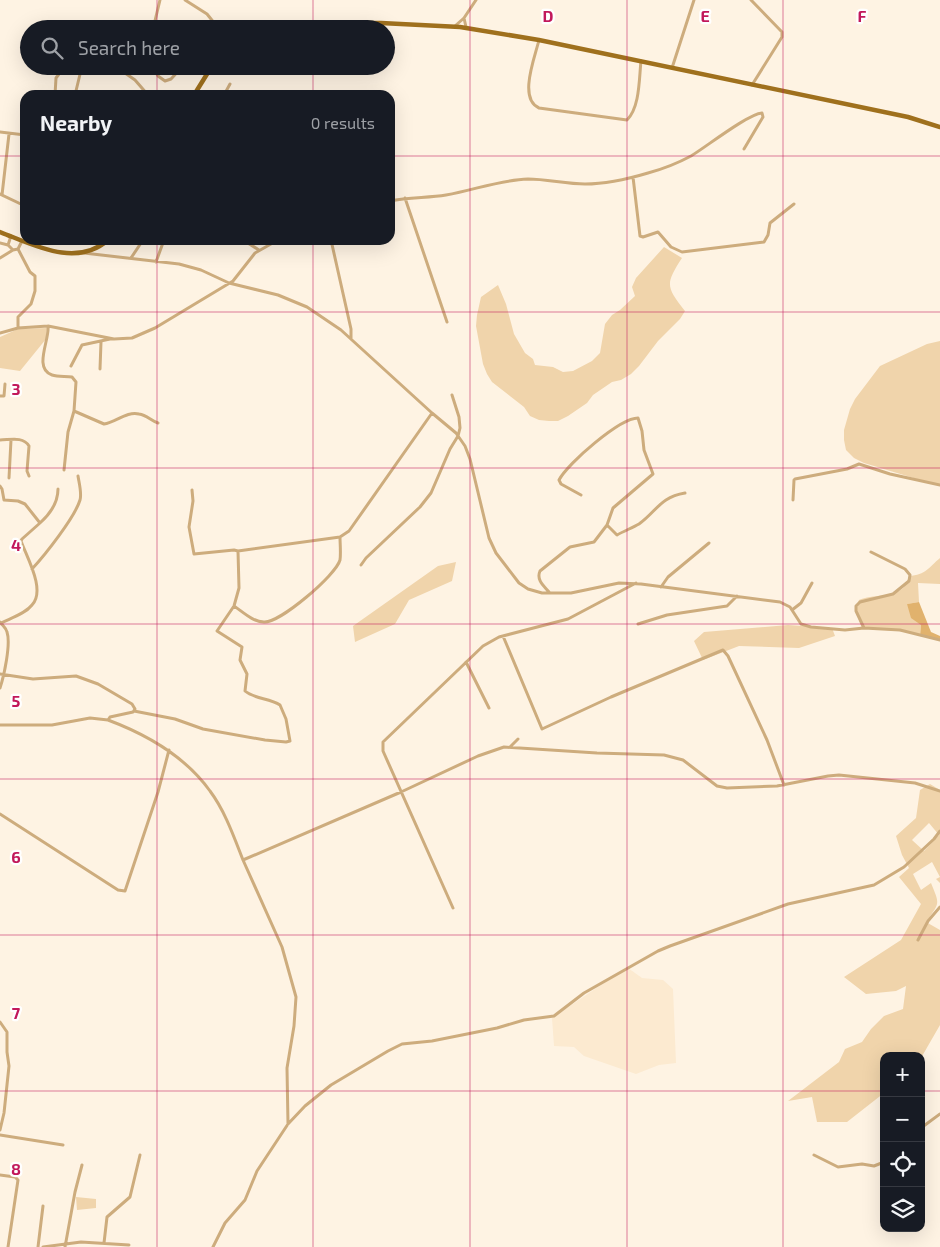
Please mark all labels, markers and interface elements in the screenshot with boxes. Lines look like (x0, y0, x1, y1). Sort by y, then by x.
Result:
text: D (543, 6, 554, 25)
text: E (700, 6, 710, 25)
text: F (858, 6, 867, 25)
search box (20, 20, 395, 75)
icon: search (38, 34, 66, 62)
text: Search here (78, 36, 180, 59)
text: Nearby (40, 110, 112, 135)
text: 0 results (311, 113, 375, 132)
text: 3 (11, 379, 21, 398)
text: 4 (11, 535, 21, 554)
text: 5 (12, 691, 21, 710)
text: 6 (11, 847, 21, 866)
text: 7 (12, 1003, 21, 1022)
map controls (880, 1052, 925, 1232)
button: + (880, 1052, 925, 1097)
button: − (880, 1097, 925, 1142)
button: locate (880, 1142, 925, 1187)
text: 8 (11, 1159, 21, 1178)
button: layers (880, 1187, 925, 1232)

